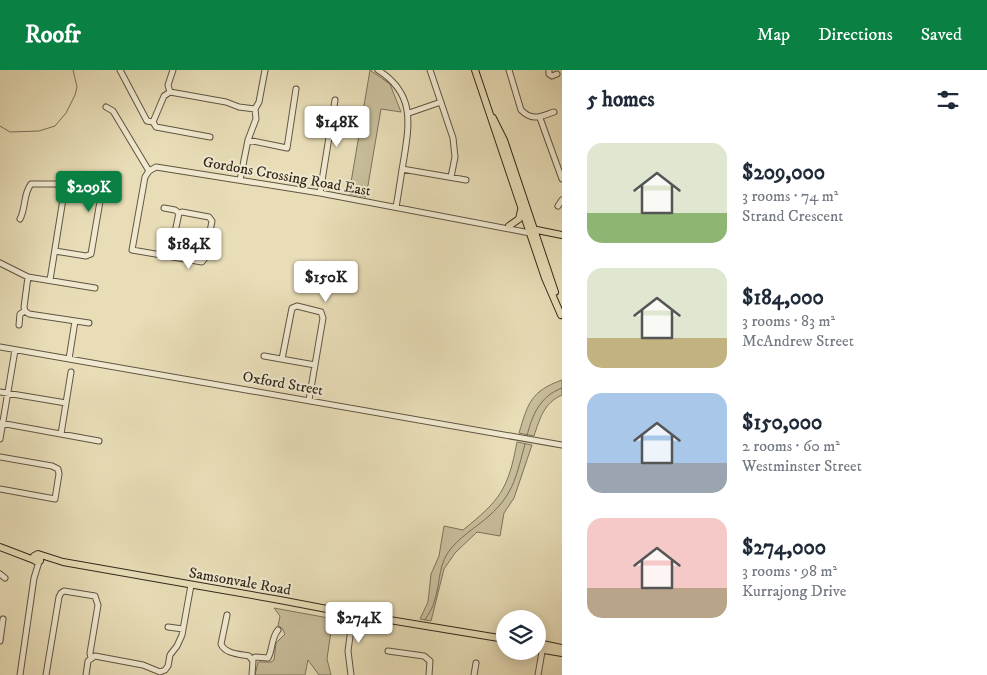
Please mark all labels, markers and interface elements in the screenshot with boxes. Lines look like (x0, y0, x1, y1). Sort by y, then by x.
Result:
text: Roofr (25, 20, 81, 50)
text: Map (757, 24, 790, 46)
text: Directions (818, 24, 893, 46)
text: Saved (921, 24, 962, 46)
icon: filters (934, 86, 962, 114)
text: 5 homes (587, 87, 655, 113)
pin: $148K (302, 106, 372, 148)
text: $148K (315, 112, 359, 132)
street label: Gordons Crossing Road East (201, 152, 373, 201)
text: $209,000 (742, 160, 825, 186)
icon: home (627, 163, 687, 223)
pin: $209K (54, 170, 124, 213)
text: $209K (67, 177, 111, 197)
text: 3 rooms · 74 m² (742, 186, 839, 206)
text: Strand Crescent (742, 206, 843, 226)
pin: $184K (154, 228, 224, 270)
text: $184K (167, 234, 211, 254)
pin: $150K (291, 260, 361, 303)
text: $150K (305, 267, 347, 287)
text: $184,000 (742, 285, 824, 311)
icon: home (627, 288, 687, 348)
text: 3 rooms · 83 m² (742, 311, 835, 331)
text: McAndrew Street (742, 331, 854, 351)
street label: Oxford Street (241, 367, 325, 400)
text: $150,000 (742, 410, 822, 436)
icon: home (627, 413, 687, 473)
text: 2 rooms · 60 m² (742, 436, 840, 456)
text: Westminster Street (742, 456, 862, 476)
text: $274,000 (742, 535, 826, 561)
icon: home (627, 538, 687, 598)
text: 3 rooms · 98 m² (742, 561, 837, 581)
street label: Samsonvale Road (187, 563, 293, 600)
text: Kurrajong Drive (742, 581, 846, 601)
pin: $274K (324, 602, 394, 644)
text: $274K (337, 608, 381, 628)
map controls (496, 610, 546, 660)
button: layers (496, 610, 546, 660)

